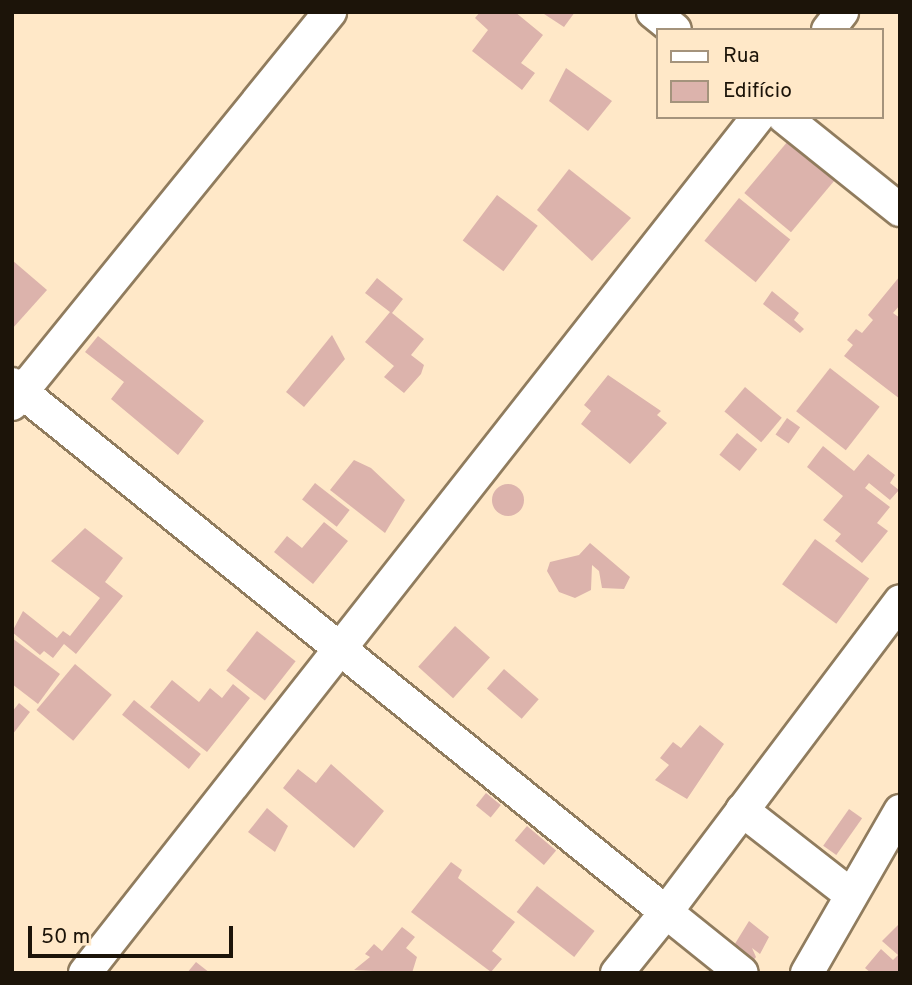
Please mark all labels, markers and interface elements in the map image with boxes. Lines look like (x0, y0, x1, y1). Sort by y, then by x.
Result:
legend (656, 28, 884, 119)
text: Rua (723, 43, 760, 70)
text: Edifício (723, 78, 792, 105)
scale bar (32, 912, 236, 956)
text: 50 m (41, 924, 90, 951)

